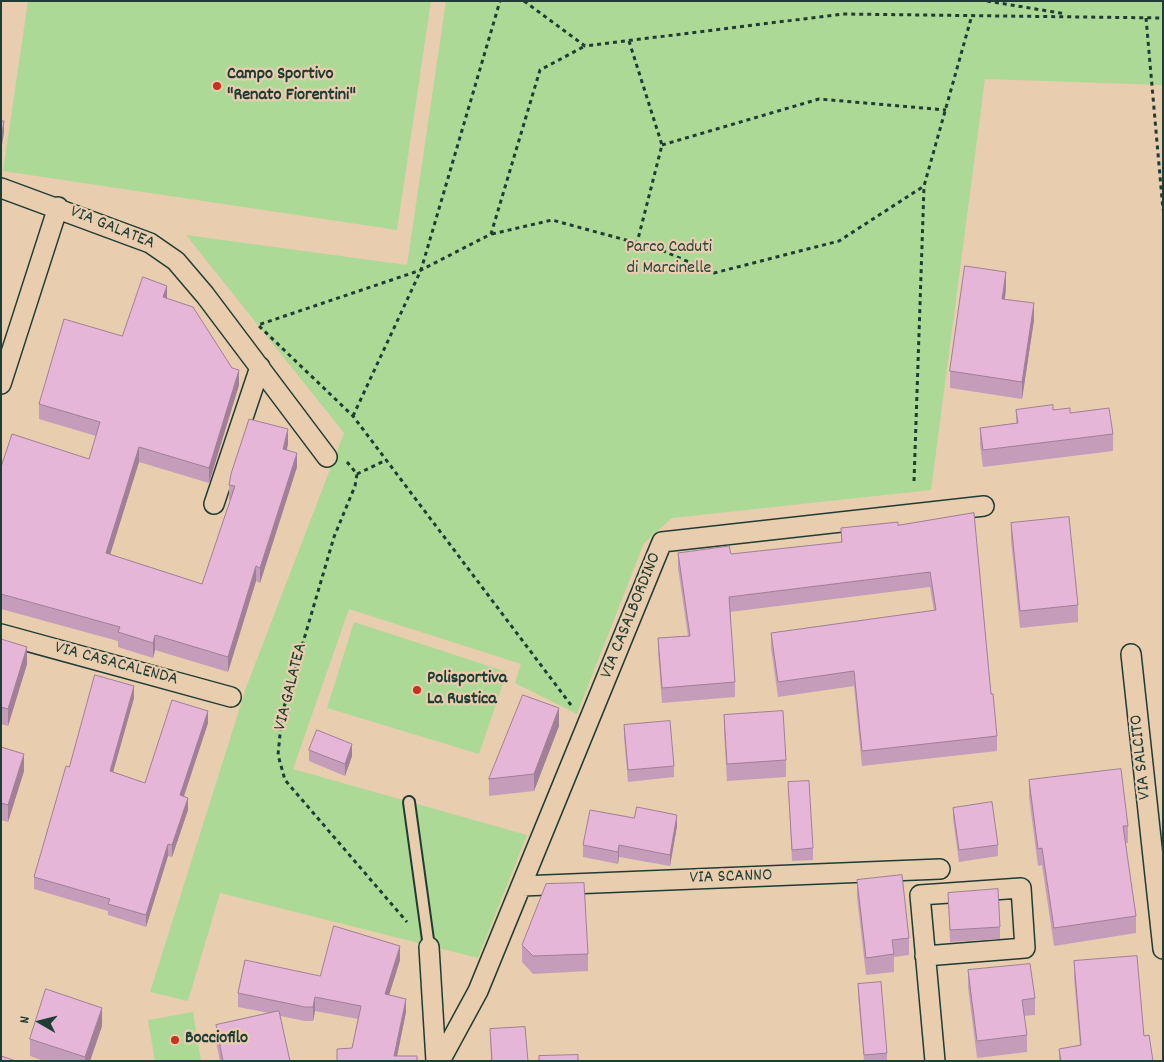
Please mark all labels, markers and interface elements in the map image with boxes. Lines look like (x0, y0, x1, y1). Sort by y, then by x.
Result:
place label: Campo Sportivo "Renato Fiorentini" (227, 65, 356, 108)
marker: Campo Sportivo "Renato Fiorentini" (211, 80, 223, 92)
street label: VIA GALATEA (66, 202, 158, 256)
park label: Parco Caduti di Marcinelle (626, 238, 712, 280)
street label: VIA CASALBORDINO (597, 550, 667, 682)
street label: VIA CASACALENDA (52, 638, 180, 692)
street label: VIA GALATEA (271, 641, 313, 733)
place label: Polisportiva La Rustica (427, 669, 507, 712)
marker: Polisportiva La Rustica (411, 684, 423, 696)
street label: VIA SALCITO (1127, 713, 1157, 801)
street label: VIA SCANNO (689, 866, 773, 890)
north arrow (15, 997, 65, 1047)
text: N (15, 1015, 36, 1025)
place label: Bocciofilo (185, 1029, 248, 1051)
marker: Bocciofilo (169, 1034, 181, 1046)

